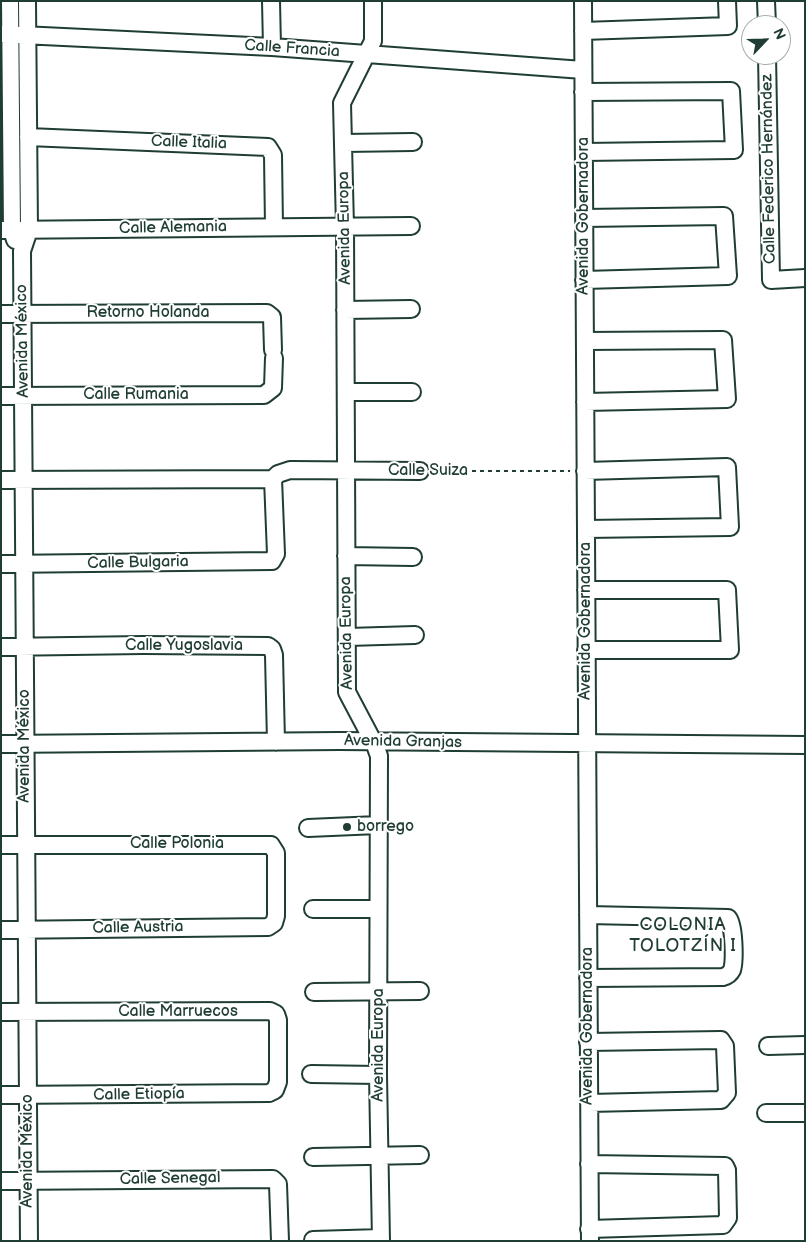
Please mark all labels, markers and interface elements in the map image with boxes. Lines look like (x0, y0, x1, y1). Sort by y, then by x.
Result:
north arrow (741, 15, 791, 65)
text: N (769, 26, 789, 42)
street label: Calle Francia (244, 36, 340, 62)
street label: Calle Federico Hernández (758, 74, 780, 264)
street label: Calle Italia (151, 132, 227, 154)
street label: Avenida Gobernadora (574, 137, 594, 295)
street label: Avenida Europa (334, 171, 356, 285)
street label: Calle Alemania (119, 217, 227, 239)
street label: Avenida México (12, 284, 34, 398)
street label: Retorno Holanda (86, 303, 210, 323)
street label: Calle Rumania (83, 385, 189, 405)
street label: Calle Suiza (388, 461, 468, 481)
street label: Avenida Gobernadora (576, 542, 596, 700)
street label: Calle Bulgaria (87, 553, 189, 573)
street label: Avenida Europa (336, 576, 358, 690)
street label: Calle Yugoslavia (125, 636, 243, 656)
street label: Avenida México (15, 689, 35, 803)
street label: Avenida Granjas (344, 731, 462, 753)
place label: borrego (357, 817, 414, 837)
marker: borrego (341, 821, 353, 833)
street label: Calle Polonia (130, 834, 224, 854)
district label: COLONIA TOLOTZÍN I (628, 914, 738, 956)
street label: Calle Austria (92, 918, 184, 938)
street label: Avenida Gobernadora (578, 947, 598, 1105)
street label: Avenida Europa (369, 988, 389, 1102)
street label: Calle Marruecos (118, 1002, 238, 1022)
street label: Calle Etiopía (93, 1085, 185, 1105)
street label: Avenida México (18, 1094, 38, 1208)
street label: Calle Senegal (119, 1169, 221, 1189)

